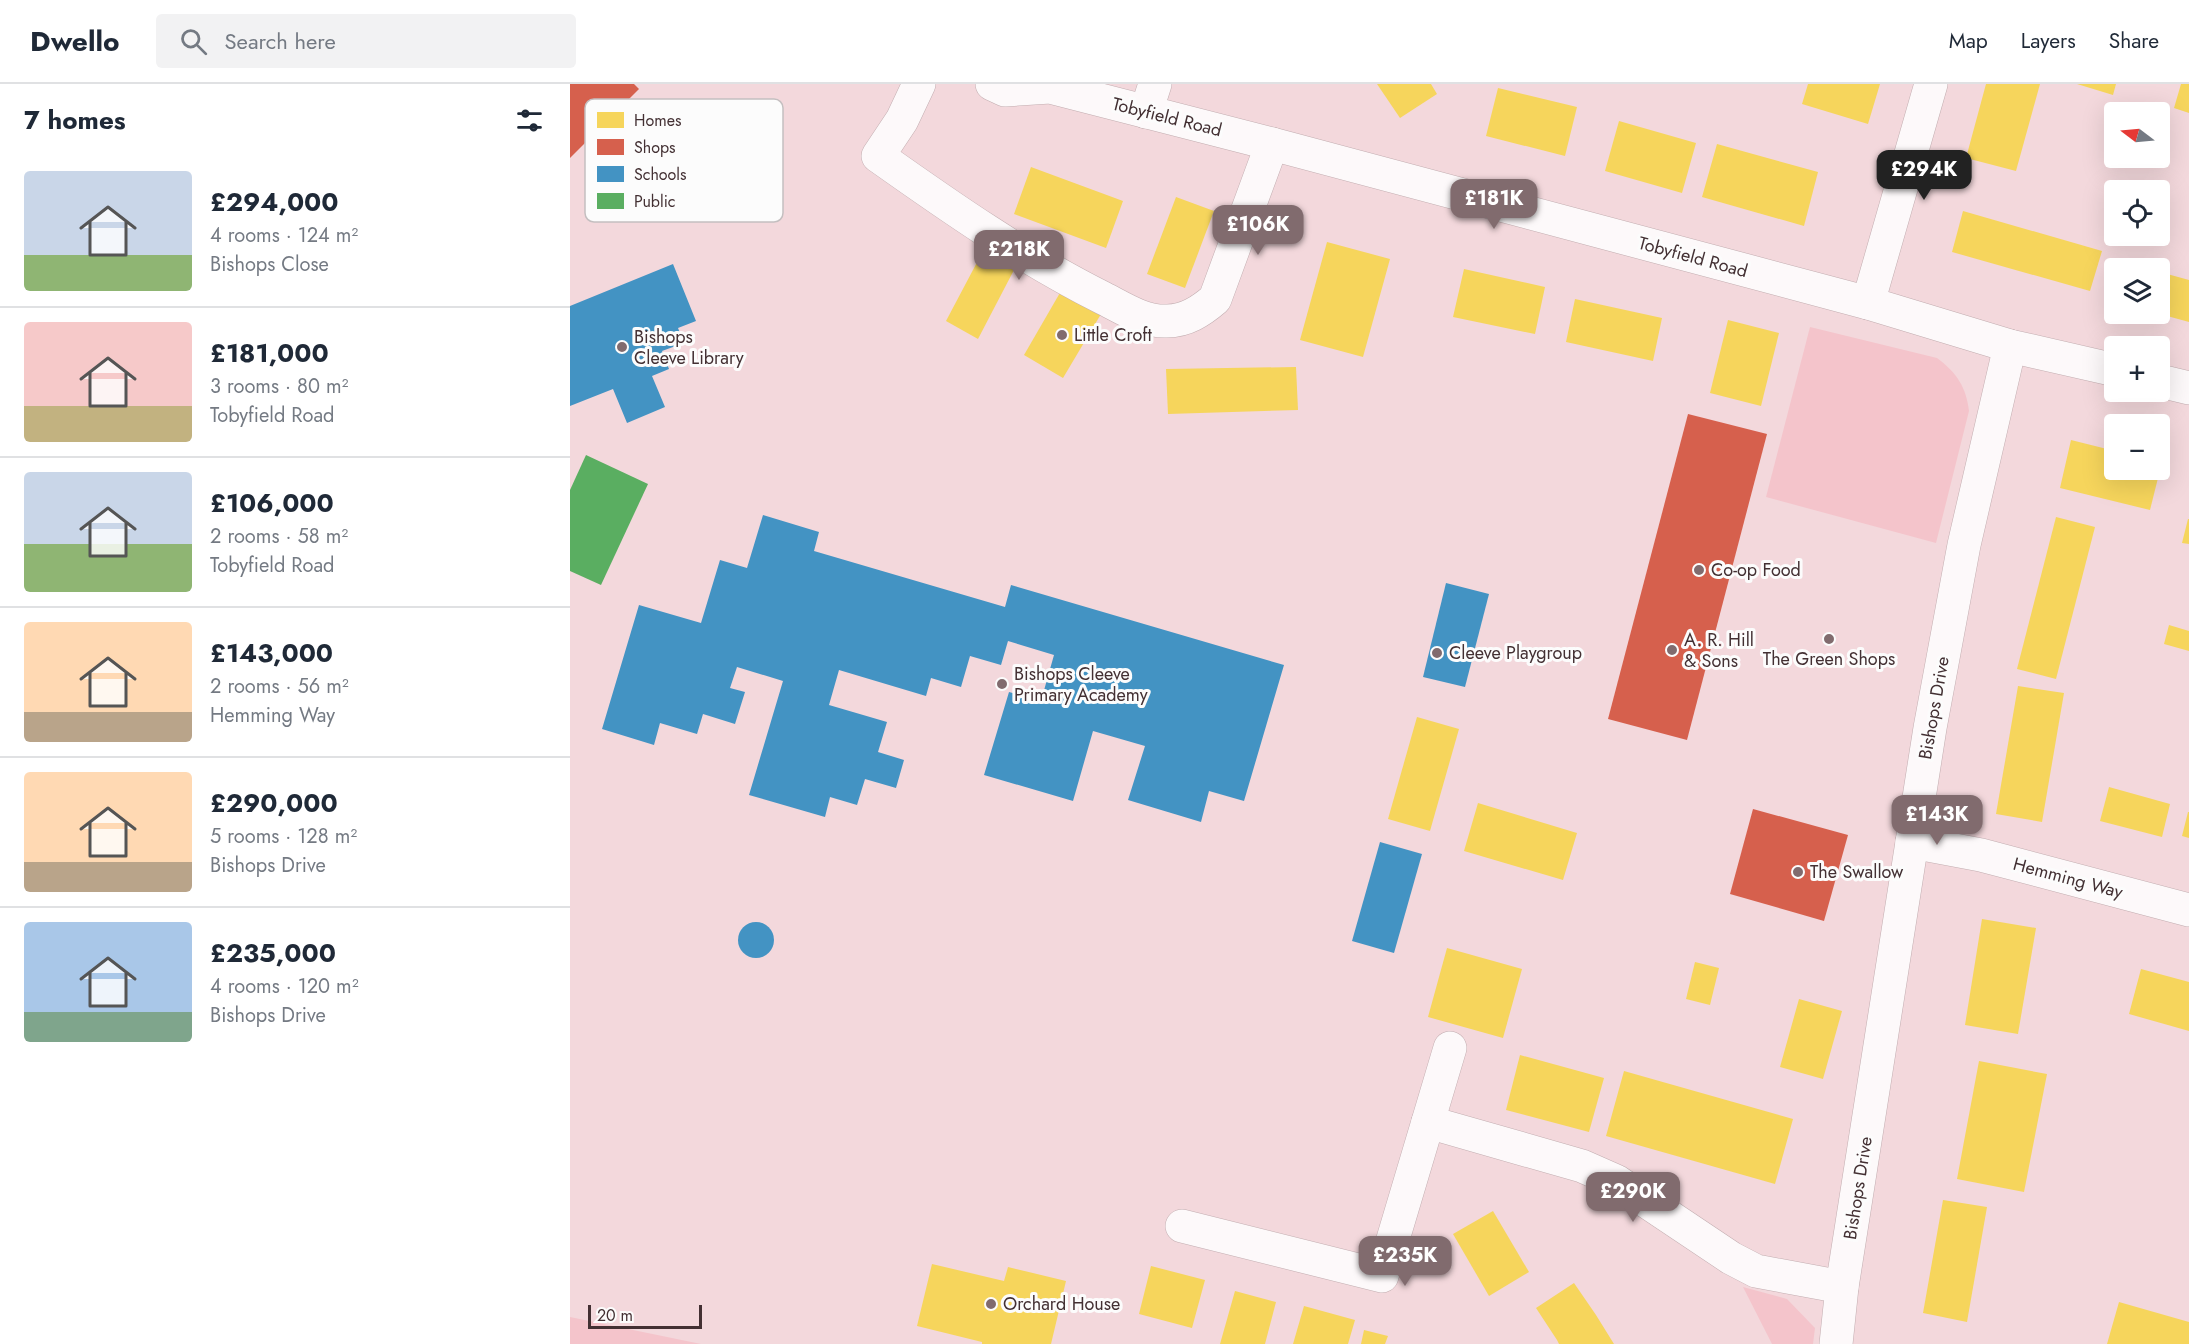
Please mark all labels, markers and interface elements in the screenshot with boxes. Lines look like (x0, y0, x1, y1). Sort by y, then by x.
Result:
search box (156, 14, 576, 68)
text: Dwello (30, 21, 120, 62)
icon: search (177, 25, 210, 58)
text: Search here (225, 25, 336, 57)
text: Map (1949, 26, 1988, 56)
text: Layers (2021, 26, 2076, 56)
text: Share (2109, 26, 2159, 56)
street label: Tobyfield Road (1109, 91, 1225, 143)
legend (585, 99, 783, 222)
text: 7 homes (24, 101, 126, 139)
north arrow (2104, 102, 2170, 168)
map controls (2104, 102, 2170, 480)
icon: filters (513, 104, 546, 137)
text: Homes (634, 109, 681, 132)
text: Shops (634, 136, 675, 159)
pin: £294K (1882, 150, 1966, 201)
text: £294K (1891, 155, 1957, 184)
text: Schools (634, 163, 686, 186)
pin: £181K (1452, 179, 1536, 230)
button: locate (2104, 180, 2170, 246)
text: £294,000 (210, 183, 339, 221)
text: £181K (1464, 184, 1524, 213)
text: Public (634, 190, 675, 213)
icon: home (72, 195, 144, 267)
pin: £106K (1216, 205, 1300, 256)
text: £106K (1227, 210, 1290, 239)
text: 4 rooms · 124 m² (210, 221, 358, 250)
pin: £218K (977, 230, 1061, 281)
street label: Tobyfield Road (1636, 230, 1750, 284)
text: £218K (988, 235, 1050, 264)
text: Bishops Close (210, 250, 329, 279)
button: layers (2104, 258, 2170, 324)
place label: Little Croft (1074, 322, 1152, 348)
place label: Bishops Cleeve Library (634, 324, 744, 371)
marker: Little Croft (1055, 328, 1069, 342)
text: £181,000 (210, 334, 329, 372)
button: + (2104, 336, 2170, 402)
marker: Bishops Cleeve Library (615, 340, 629, 354)
icon: home (72, 346, 144, 418)
text: 3 rooms · 80 m² (210, 372, 348, 401)
text: Tobyfield Road (210, 401, 334, 430)
button: − (2104, 414, 2170, 480)
text: £106,000 (210, 484, 334, 522)
icon: home (72, 496, 144, 568)
text: 2 rooms · 58 m² (210, 522, 348, 551)
text: Tobyfield Road (210, 551, 334, 580)
place label: Co-op Food (1711, 557, 1801, 583)
marker: Co-op Food (1692, 563, 1706, 577)
place label: A. R. Hill & Sons (1684, 627, 1754, 674)
marker: The Green Shops (1822, 632, 1836, 646)
text: £143,000 (210, 634, 333, 672)
place label: Cleeve Playgroup (1449, 640, 1582, 666)
marker: A. R. Hill & Sons (1665, 643, 1679, 657)
icon: home (72, 646, 144, 718)
marker: Cleeve Playgroup (1430, 646, 1444, 660)
place label: The Green Shops (1763, 646, 1895, 672)
street label: Bishops Drive (1912, 654, 1956, 762)
place label: Bishops Cleeve Primary Academy (1014, 661, 1148, 708)
text: 2 rooms · 56 m² (210, 672, 349, 701)
marker: Bishops Cleeve Primary Academy (995, 677, 1009, 691)
text: Hemming Way (210, 701, 335, 730)
text: £290,000 (210, 784, 338, 822)
pin: £143K (1895, 795, 1979, 846)
icon: home (72, 796, 144, 868)
text: £143K (1906, 800, 1968, 829)
text: 5 rooms · 128 m² (210, 822, 357, 851)
text: Bishops Drive (210, 851, 326, 880)
street label: Hemming Way (2010, 851, 2126, 905)
place label: The Swallow (1810, 859, 1904, 885)
marker: The Swallow (1791, 865, 1805, 879)
text: £235,000 (210, 934, 336, 972)
icon: home (72, 946, 144, 1018)
text: 4 rooms · 120 m² (210, 972, 359, 1001)
text: Bishops Drive (210, 1001, 326, 1030)
street label: Bishops Drive (1837, 1135, 1879, 1241)
pin: £290K (1591, 1172, 1675, 1223)
text: £290K (1600, 1177, 1666, 1206)
pin: £235K (1363, 1236, 1447, 1287)
text: £235K (1373, 1241, 1437, 1270)
place label: Orchard House (1003, 1291, 1120, 1317)
marker: Orchard House (984, 1297, 998, 1311)
scale bar (588, 1302, 702, 1330)
text: 20 m (597, 1304, 633, 1327)

